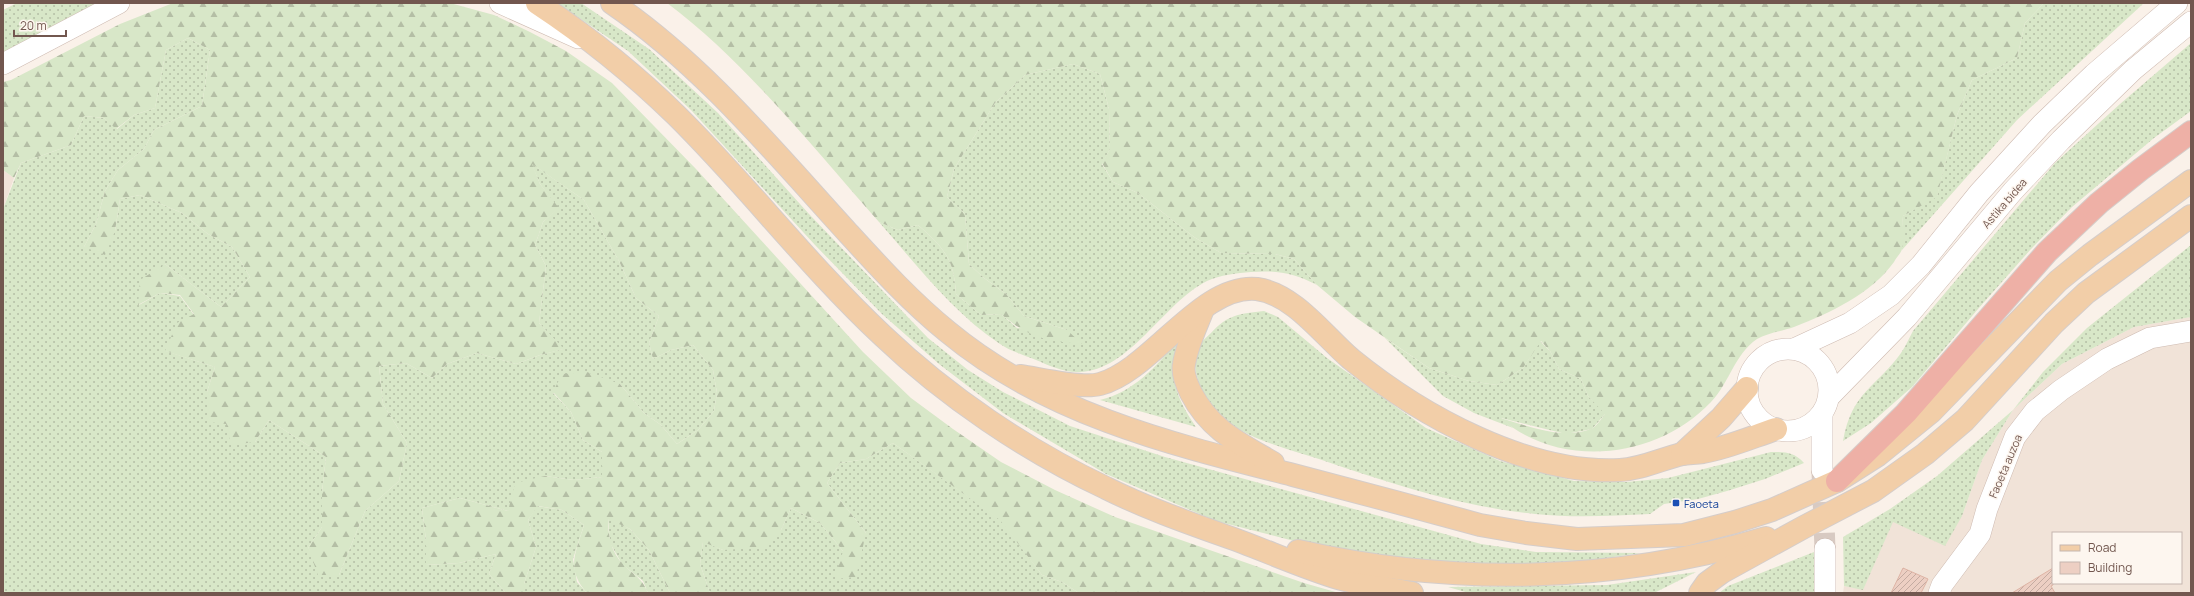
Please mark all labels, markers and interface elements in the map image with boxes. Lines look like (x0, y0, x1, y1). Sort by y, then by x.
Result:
scale bar (14, 12, 66, 38)
text: 20 m (20, 17, 47, 34)
street label: Astika bidea (1978, 175, 2030, 231)
street label: Faoeta auzoa (1985, 432, 2025, 500)
place label: Faoeta (1684, 496, 1719, 511)
marker: Faoeta (1671, 498, 1681, 508)
legend (2052, 532, 2182, 584)
text: Road (2088, 539, 2116, 556)
text: Building (2088, 559, 2132, 576)

